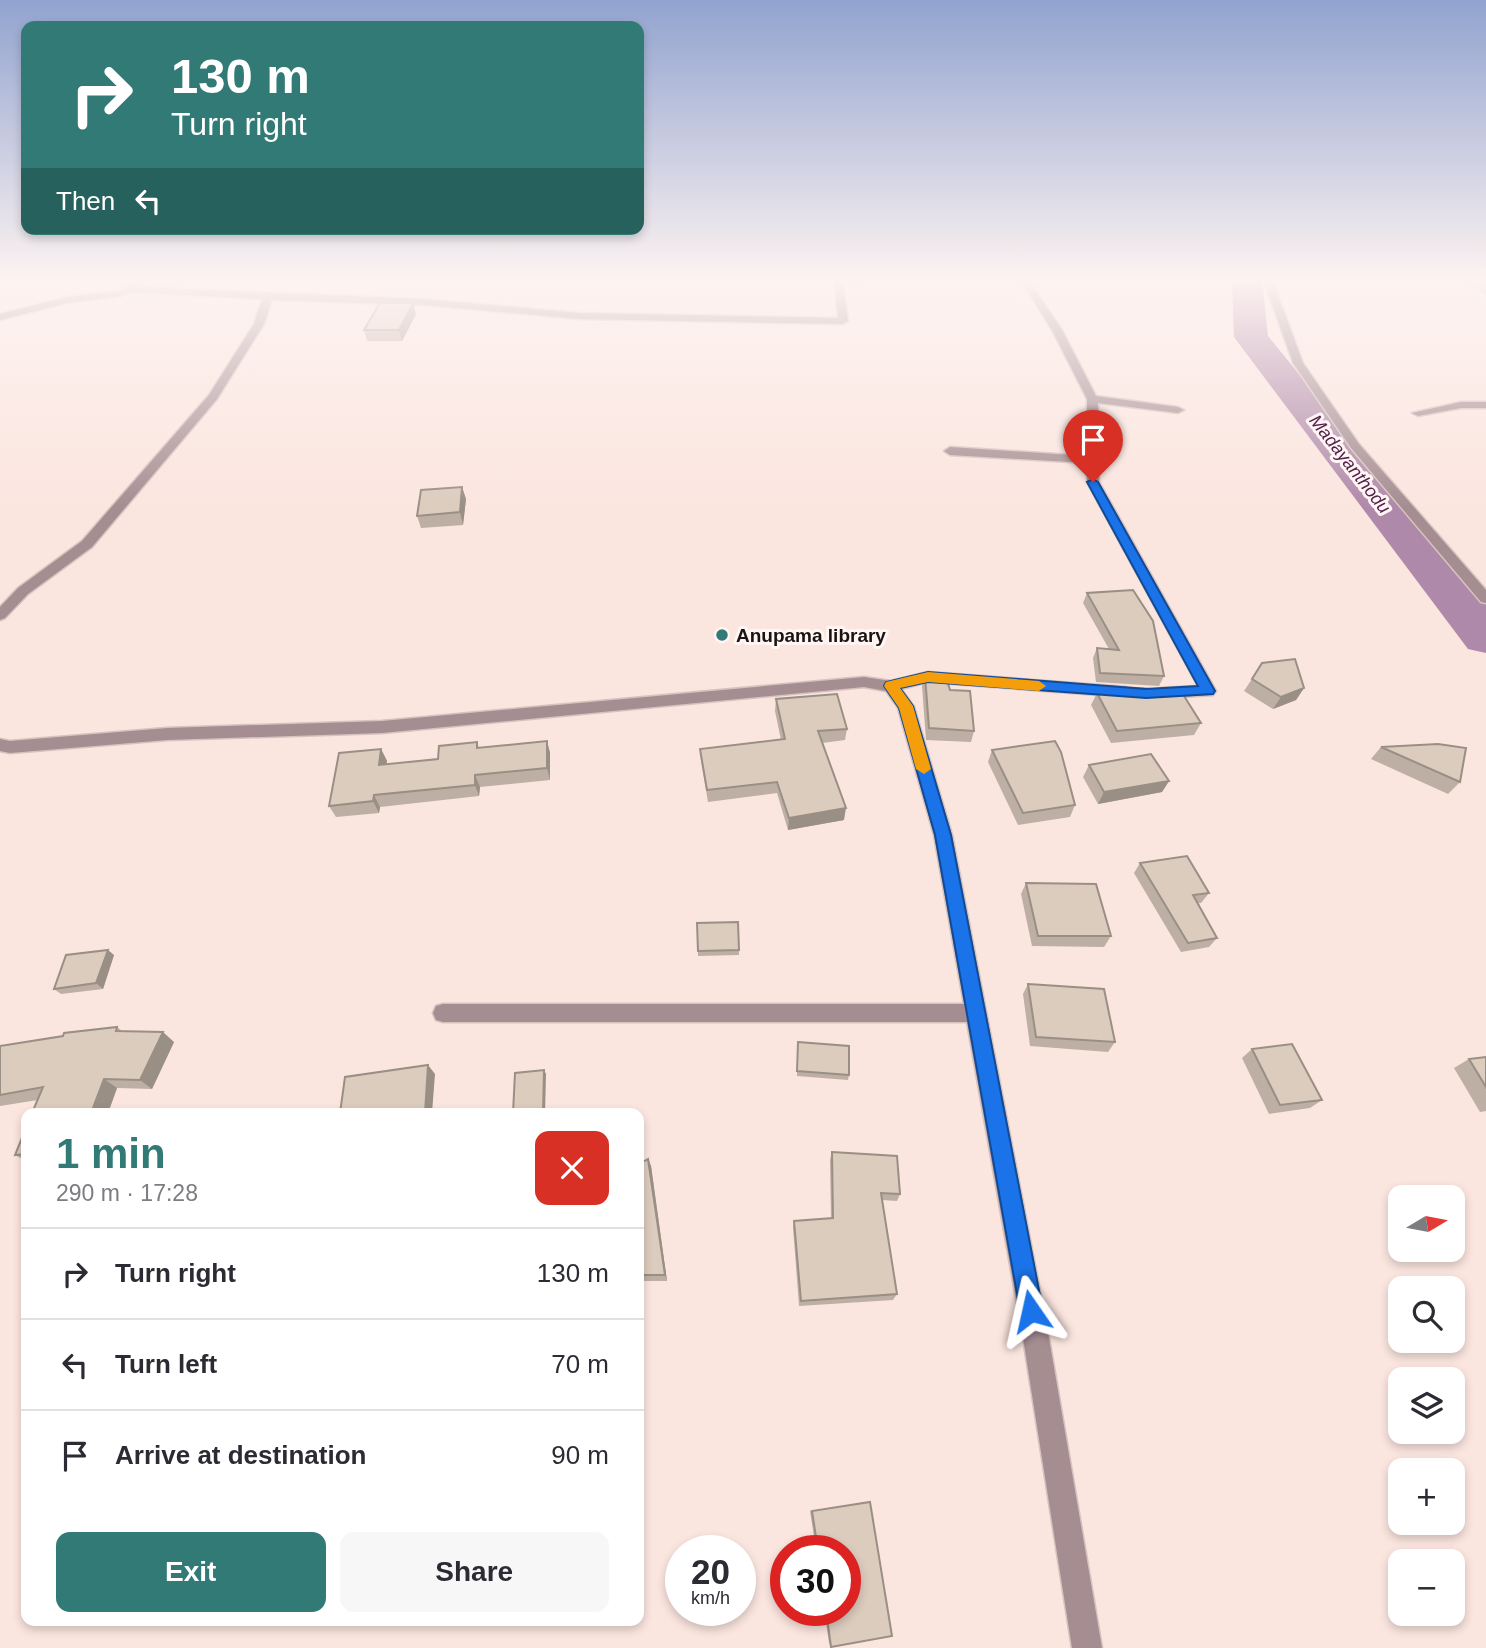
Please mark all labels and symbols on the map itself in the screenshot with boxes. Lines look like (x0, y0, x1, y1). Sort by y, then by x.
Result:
pin (1063, 410, 1123, 482)
water label: Madayanthodu (1305, 411, 1395, 517)
place label: Anupama library (736, 625, 886, 646)
marker: Anupama library (714, 627, 730, 643)
north arrow (1388, 1185, 1465, 1262)
position arrow (994, 1274, 1068, 1348)
speed limit sign: 30 (770, 1535, 861, 1626)

